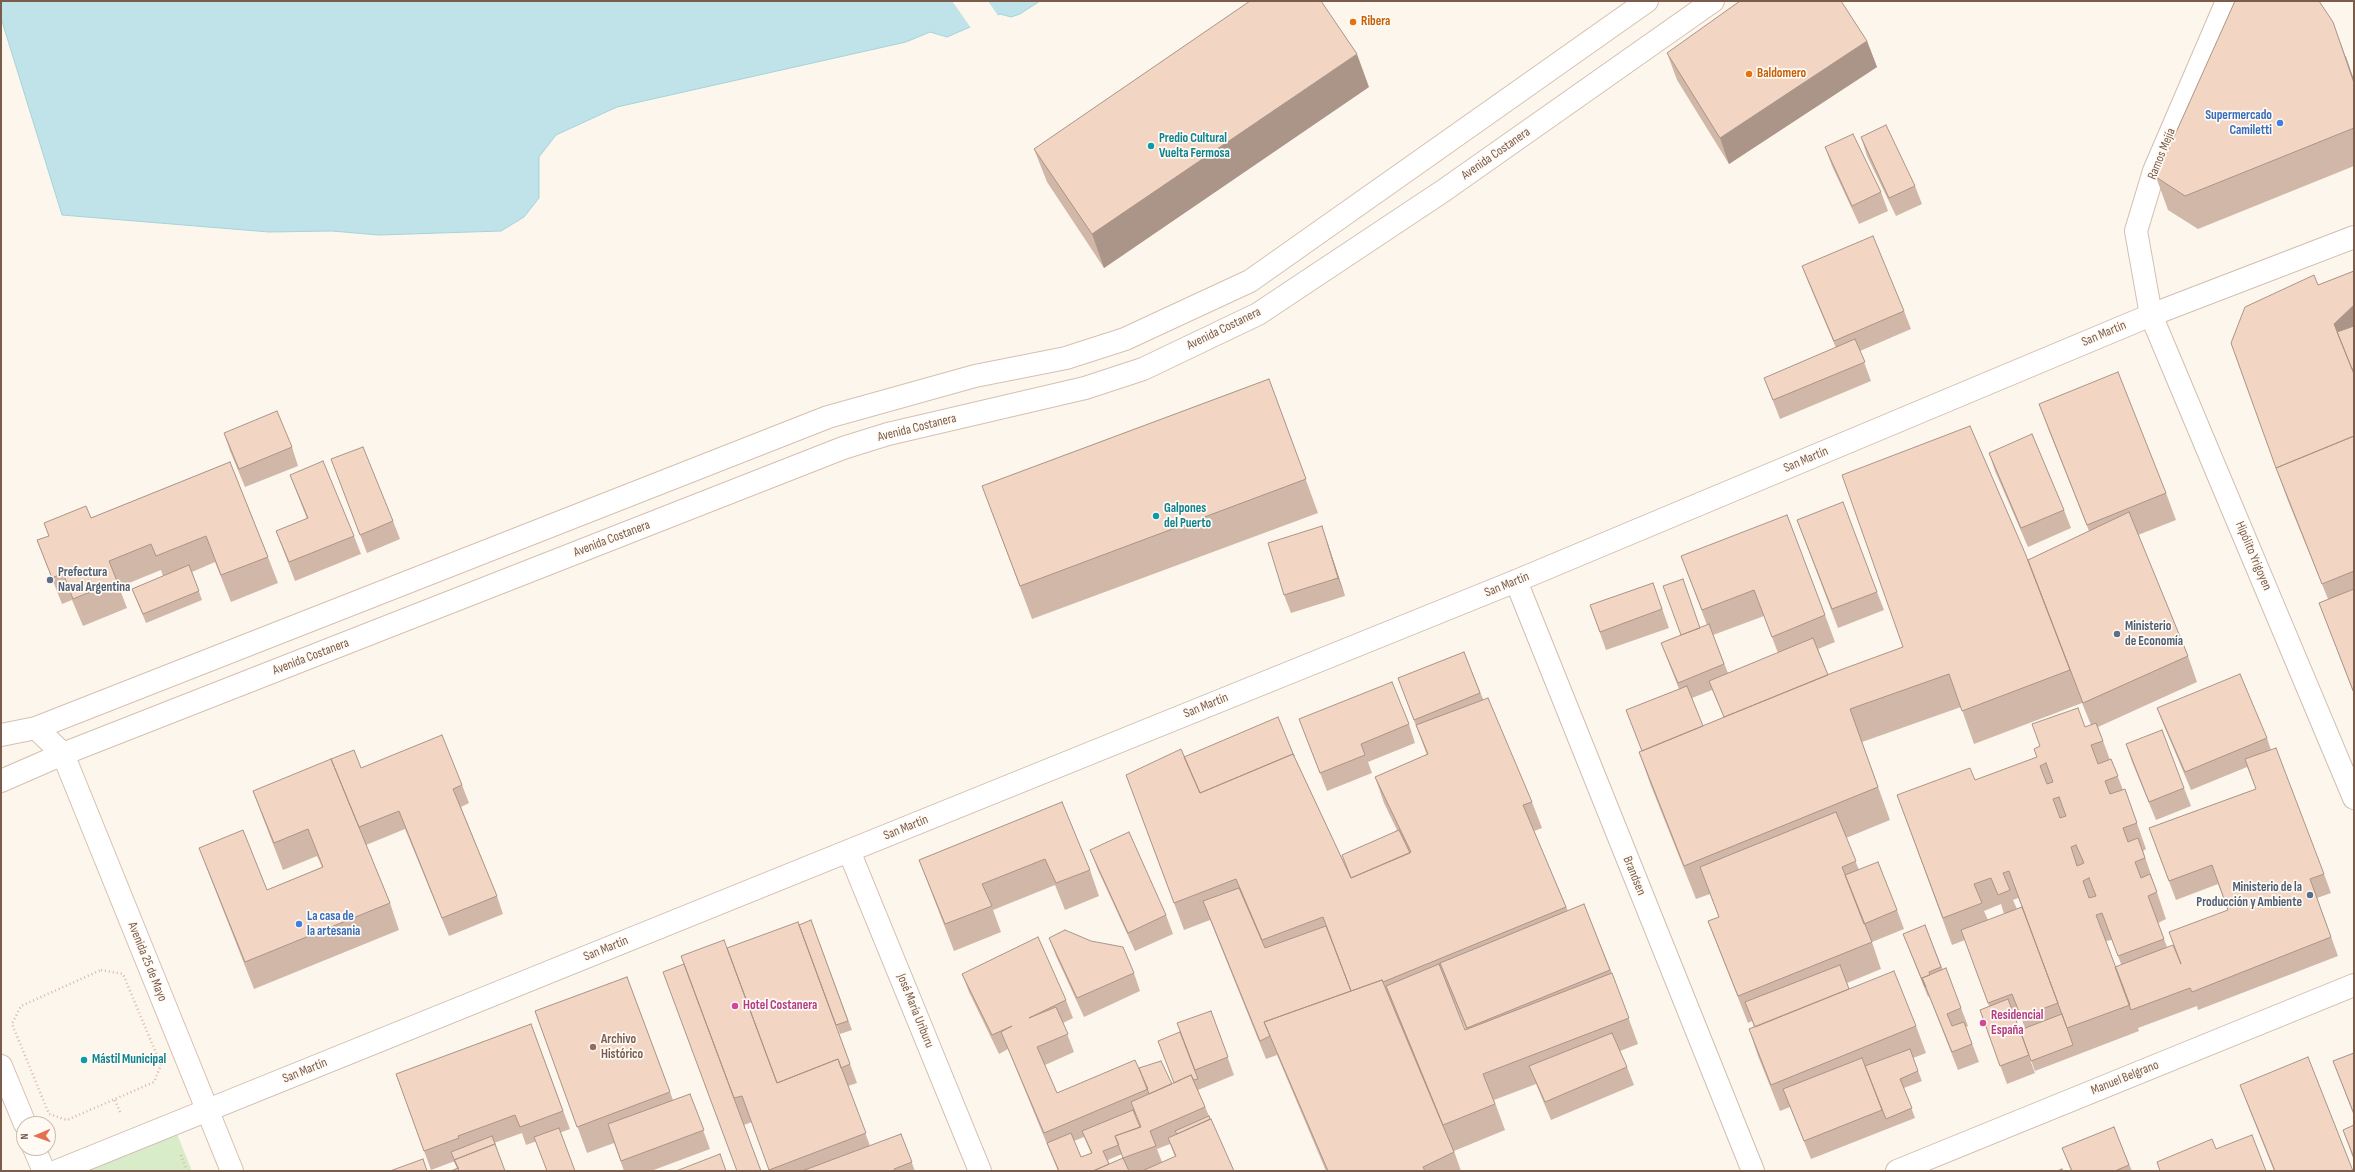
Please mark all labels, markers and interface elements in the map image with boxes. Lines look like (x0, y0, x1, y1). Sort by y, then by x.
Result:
place label: Ribera (1361, 14, 1390, 30)
marker: Ribera (1348, 17, 1358, 27)
place label: Baldomero (1757, 66, 1806, 82)
marker: Baldomero (1744, 69, 1754, 79)
place label: Supermercado Camiletti (2205, 108, 2272, 139)
marker: Supermercado Camiletti (2275, 118, 2285, 128)
street label: Avenida Costanera (1459, 125, 1533, 183)
street label: Ramos Mejía (2145, 126, 2179, 182)
place label: Predio Cultural Vuelta Fermosa (1159, 131, 1230, 162)
marker: Predio Cultural Vuelta Fermosa (1146, 141, 1156, 151)
street label: Avenida Costanera (1184, 304, 1264, 354)
street label: San Martín (2079, 318, 2129, 350)
street label: Avenida Costanera (876, 411, 958, 445)
street label: San Martín (1781, 444, 1831, 476)
place label: Galpones del Puerto (1164, 501, 1211, 532)
marker: Galpones del Puerto (1151, 511, 1161, 521)
street label: Avenida Costanera (572, 517, 652, 561)
street label: Hipólito Yrigoyen (2231, 519, 2275, 593)
place label: Prefectura Naval Argentina (58, 565, 130, 596)
street label: San Martín (1482, 569, 1532, 601)
marker: Prefectura Naval Argentina (45, 575, 55, 585)
place label: Ministerio de Economía (2125, 619, 2183, 650)
marker: Ministerio de Economía (2112, 629, 2122, 639)
street label: Avenida Costanera (271, 635, 351, 679)
street label: San Martín (1181, 690, 1231, 722)
street label: San Martín (881, 812, 931, 844)
street label: Brandsen (1619, 854, 1649, 898)
place label: Ministerio de la Producción y Ambiente (2196, 880, 2302, 911)
marker: Ministerio de la Producción y Ambiente (2305, 890, 2315, 900)
place label: La casa de la artesania (307, 909, 360, 940)
marker: La casa de la artesania (294, 919, 304, 929)
street label: Avenida 25 de Mayo (124, 920, 170, 1004)
street label: San Martín (581, 933, 631, 965)
street label: José María Uriburu (893, 972, 937, 1050)
place label: Hotel Costanera (743, 998, 817, 1014)
marker: Hotel Costanera (730, 1001, 740, 1011)
place label: Residencial España (1991, 1008, 2044, 1039)
marker: Residencial España (1978, 1018, 1988, 1028)
place label: Archivo Histórico (601, 1032, 643, 1063)
marker: Archivo Histórico (588, 1042, 598, 1052)
place label: Mástil Municipal (92, 1052, 166, 1068)
marker: Mástil Municipal (79, 1055, 89, 1065)
street label: San Martín (280, 1055, 330, 1087)
street label: Manuel Belgrano (2089, 1057, 2161, 1099)
north arrow (16, 1116, 56, 1156)
text: N (18, 1133, 31, 1140)

